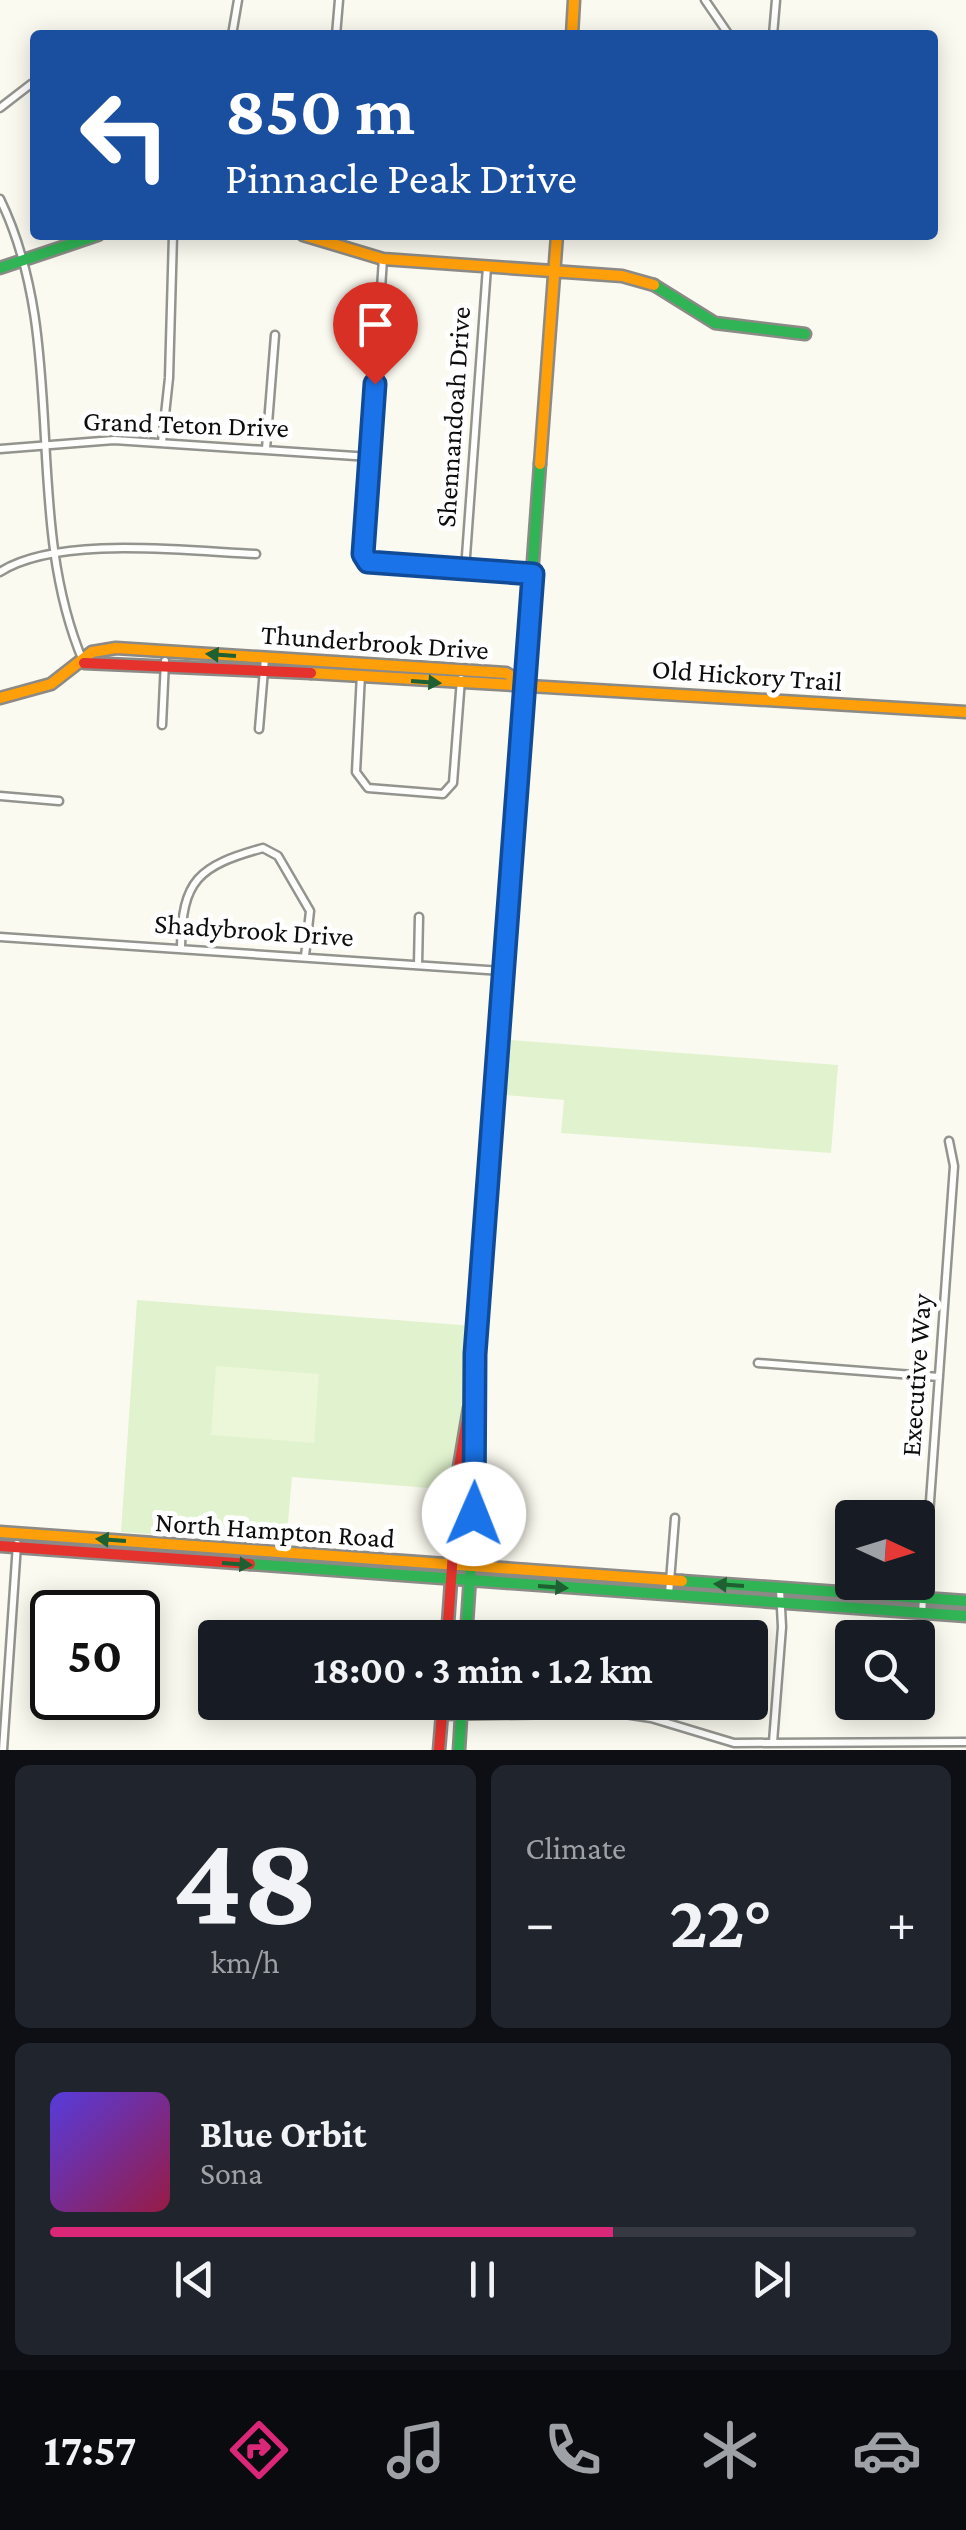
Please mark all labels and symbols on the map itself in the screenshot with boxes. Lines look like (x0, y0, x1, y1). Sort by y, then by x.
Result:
pin (333, 282, 418, 385)
street label: Shennandoah Drive (430, 306, 476, 528)
street label: Grand Teton Drive (83, 405, 289, 443)
street label: Thunderbrook Drive (260, 619, 490, 665)
one-way arrow (205, 646, 237, 662)
street label: Old Hickory Trail (651, 653, 843, 697)
one-way arrow (410, 674, 442, 690)
street label: Shadybrook Drive (153, 908, 355, 952)
street label: Executive Way (895, 1291, 937, 1457)
position arrow (422, 1462, 526, 1566)
north arrow (835, 1500, 935, 1600)
street label: North Hampton Road (154, 1506, 396, 1554)
one-way arrow (94, 1532, 126, 1548)
one-way arrow (221, 1556, 253, 1572)
one-way arrow (713, 1576, 745, 1592)
one-way arrow (538, 1579, 570, 1595)
speed limit sign: 50 (30, 1590, 160, 1720)

